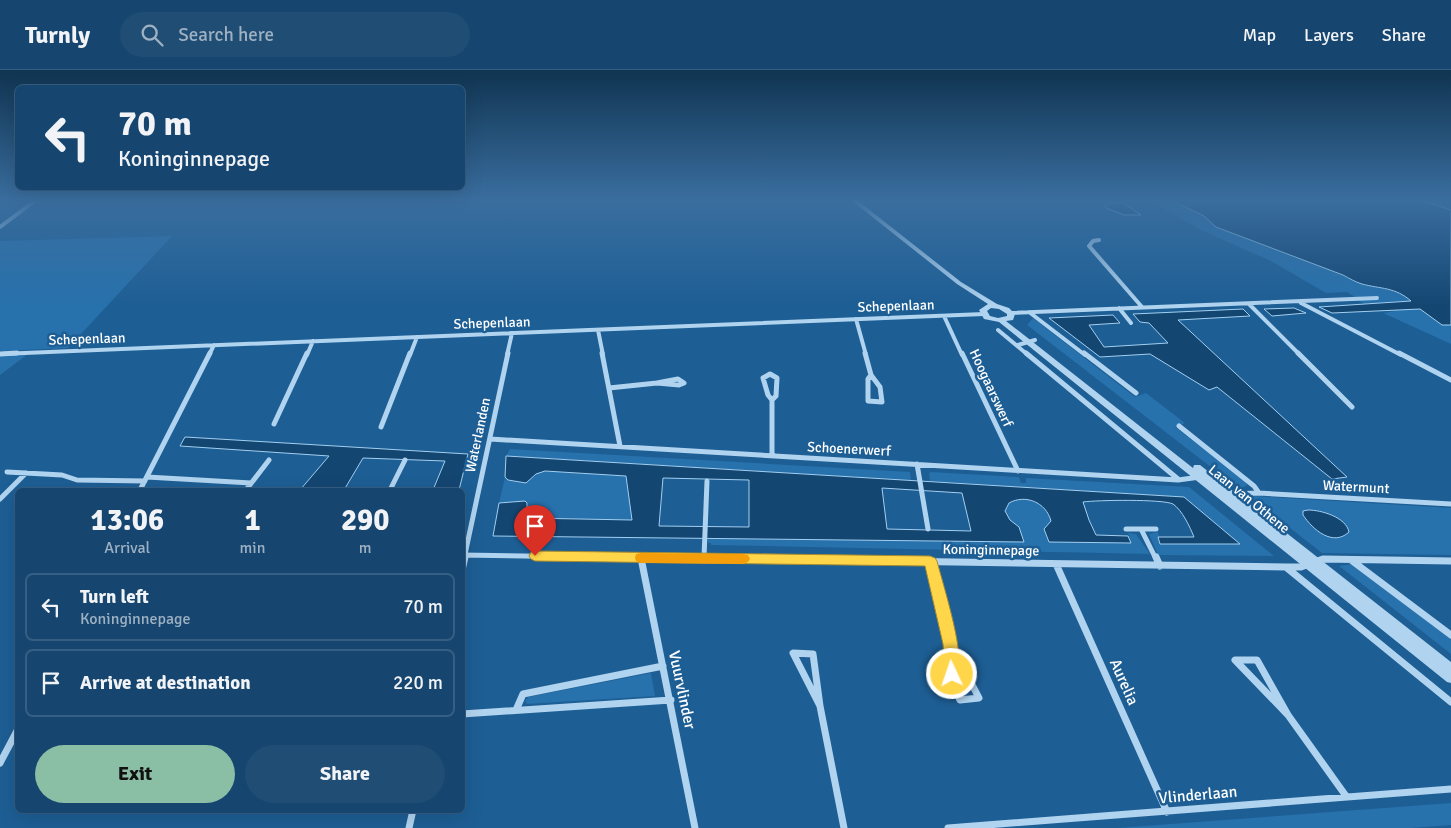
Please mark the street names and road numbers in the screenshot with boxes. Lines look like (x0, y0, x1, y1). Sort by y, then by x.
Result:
street label: Schepenlaan (857, 296, 935, 316)
street label: Schepenlaan (453, 313, 531, 333)
street label: Schepenlaan (48, 329, 126, 349)
street label: Hoogaarswerf (966, 346, 1017, 431)
street label: Waterlanden (462, 396, 494, 474)
street label: Schoenerwerf (807, 438, 892, 460)
street label: Laan van Othene (1205, 461, 1293, 537)
street label: Watermunt (1322, 477, 1390, 497)
street label: Koninginnepage (942, 541, 1040, 559)
street label: Vuurvlinder (664, 649, 700, 731)
street label: Aurelia (1105, 656, 1143, 708)
street label: Vlinderlaan (1158, 782, 1238, 808)

